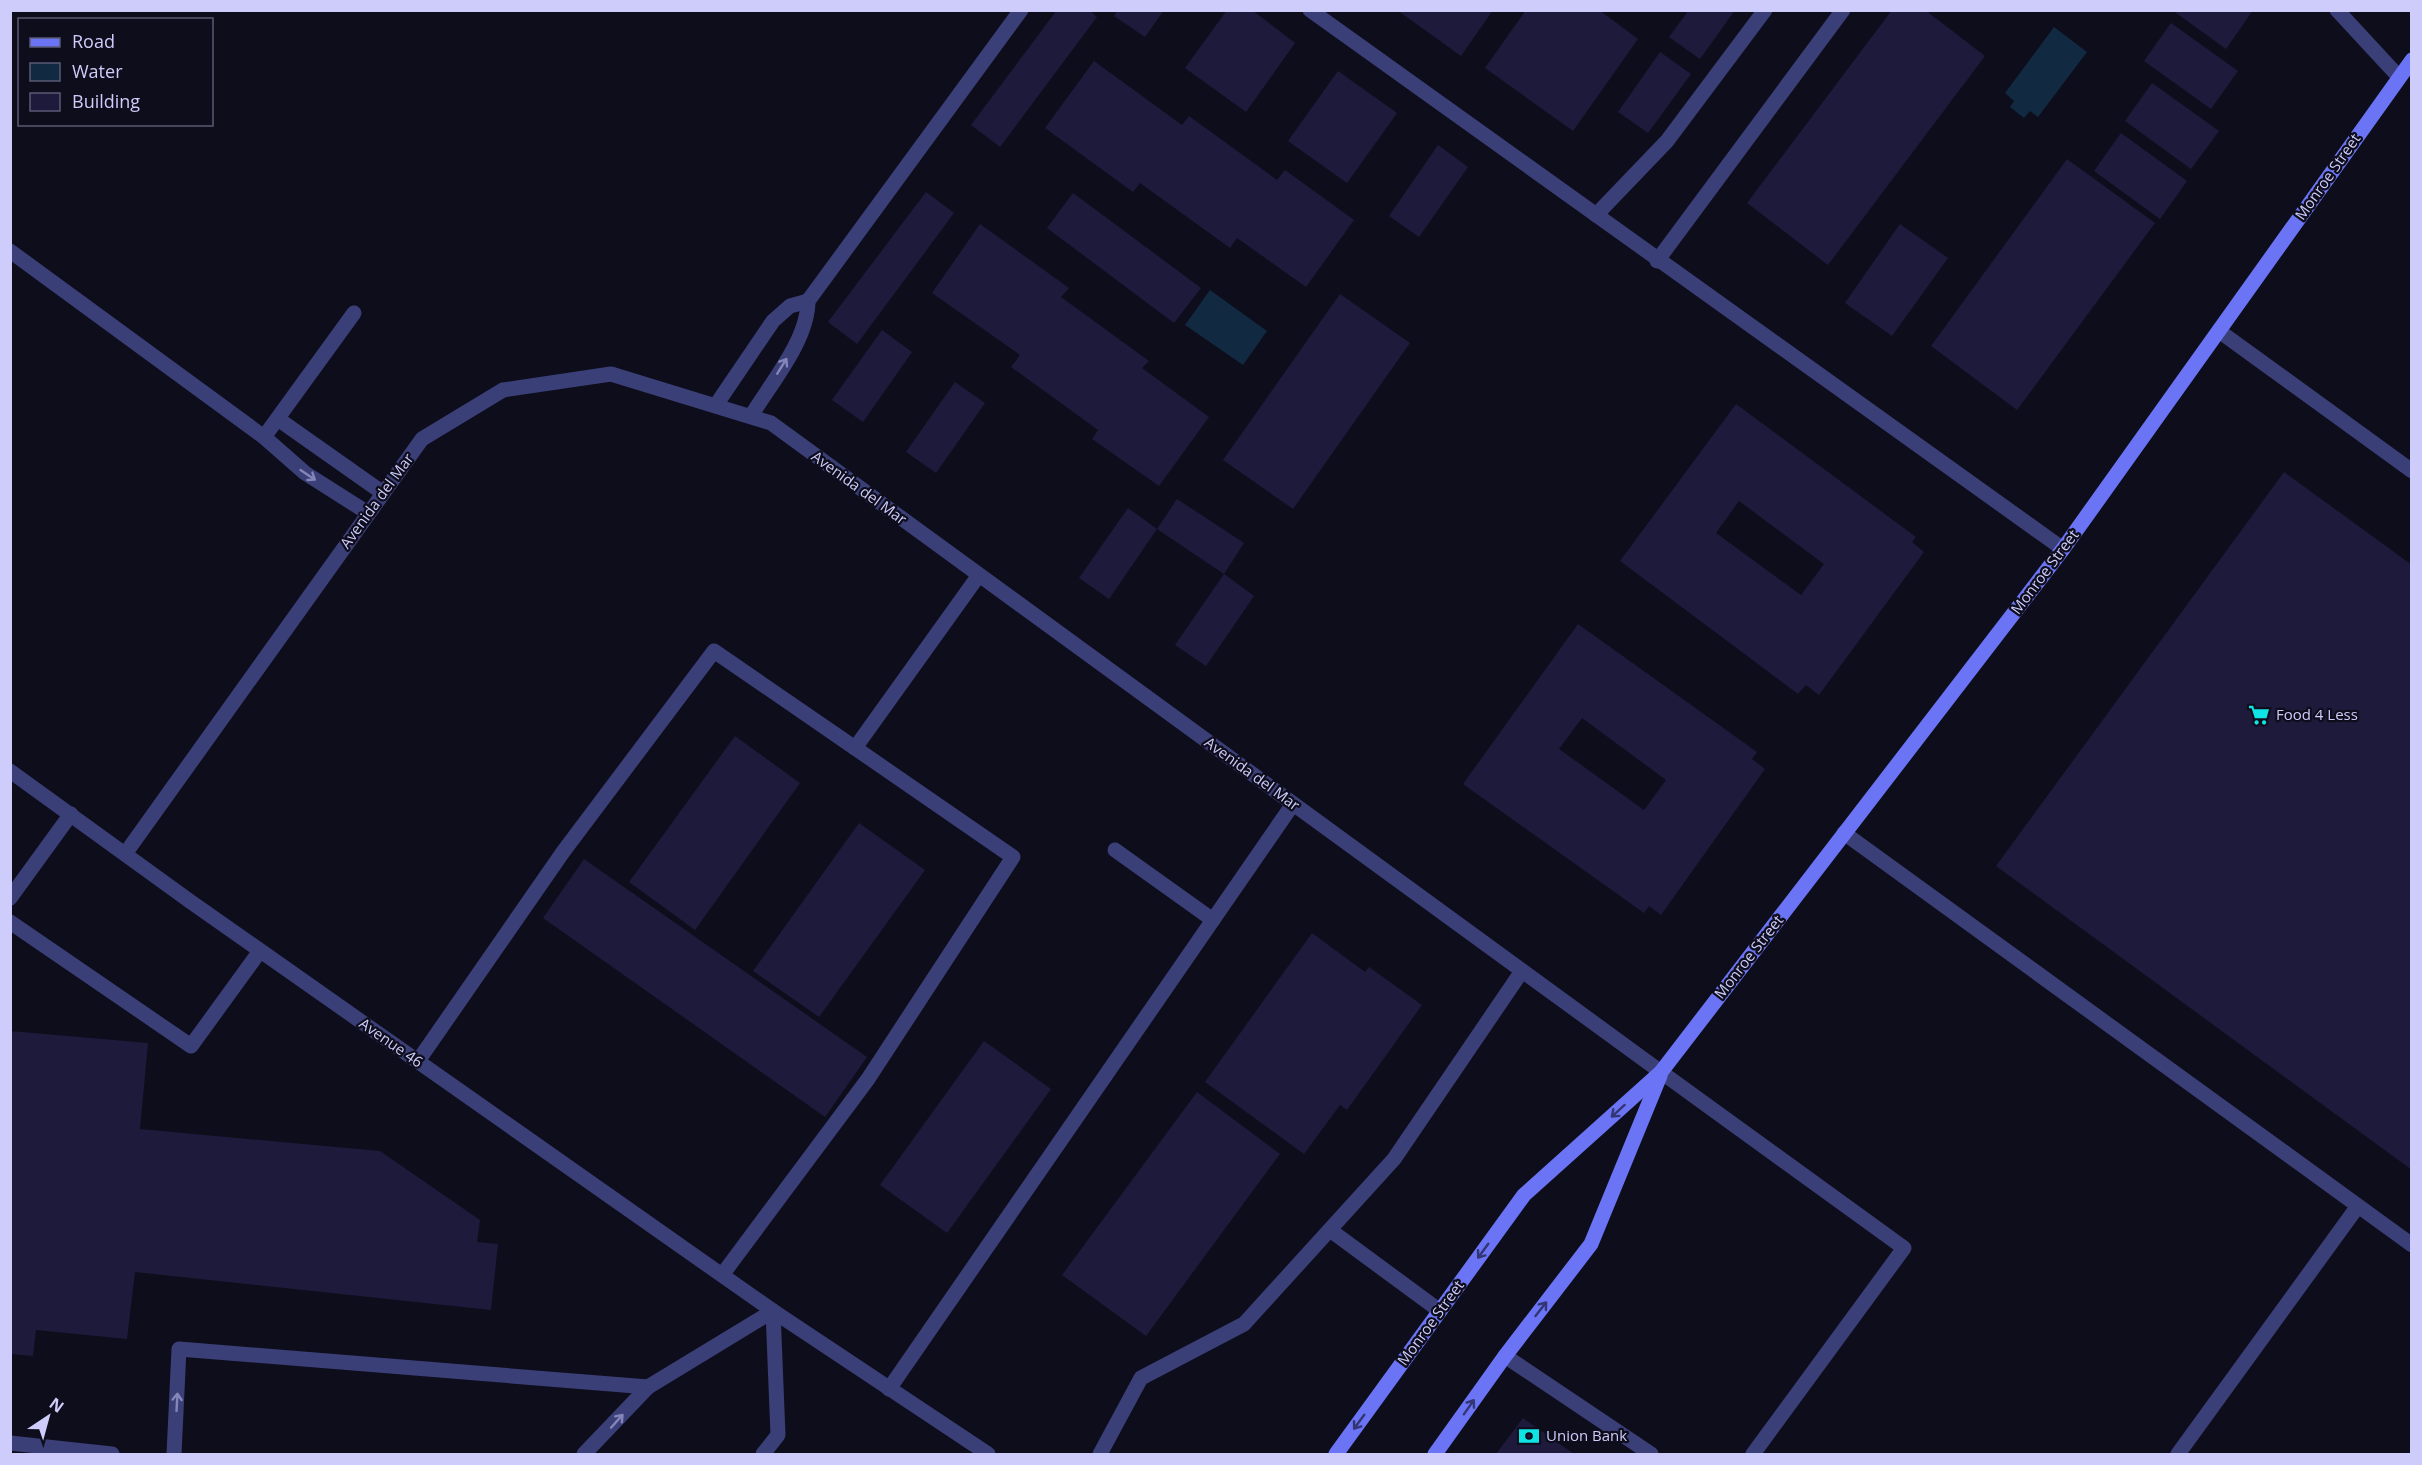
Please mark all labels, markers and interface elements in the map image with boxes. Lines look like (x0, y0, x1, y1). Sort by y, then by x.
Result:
legend (18, 18, 213, 126)
text: Road (72, 29, 115, 53)
text: Water (72, 59, 123, 83)
text: Building (72, 89, 140, 113)
street label: Monroe Street (2290, 129, 2364, 224)
one-way arrow (776, 358, 788, 375)
street label: Avenida del Mar (808, 446, 911, 529)
street label: Avenida del Mar (335, 449, 418, 552)
one-way arrow (300, 469, 316, 481)
street label: Monroe Street (2006, 525, 2083, 618)
supermarket icon: Food 4 Less (2247, 703, 2271, 727)
place label: Food 4 Less (2276, 704, 2358, 724)
street label: Avenida del Mar (1201, 732, 1304, 815)
street label: Monroe Street (1709, 910, 1787, 1002)
street label: Avenue 46 (356, 1013, 427, 1071)
one-way arrow (1610, 1104, 1625, 1118)
one-way arrow (1477, 1242, 1489, 1258)
street label: Monroe Street (1392, 1276, 1468, 1369)
one-way arrow (1534, 1302, 1547, 1318)
north arrow (18, 1387, 78, 1447)
text: N (45, 1392, 69, 1418)
one-way arrow (171, 1392, 182, 1412)
one-way arrow (1463, 1399, 1475, 1415)
one-way arrow (610, 1414, 624, 1429)
one-way arrow (1353, 1414, 1366, 1430)
bank icon: Union Bank (1517, 1424, 1541, 1448)
place label: Union Bank (1546, 1425, 1627, 1445)

